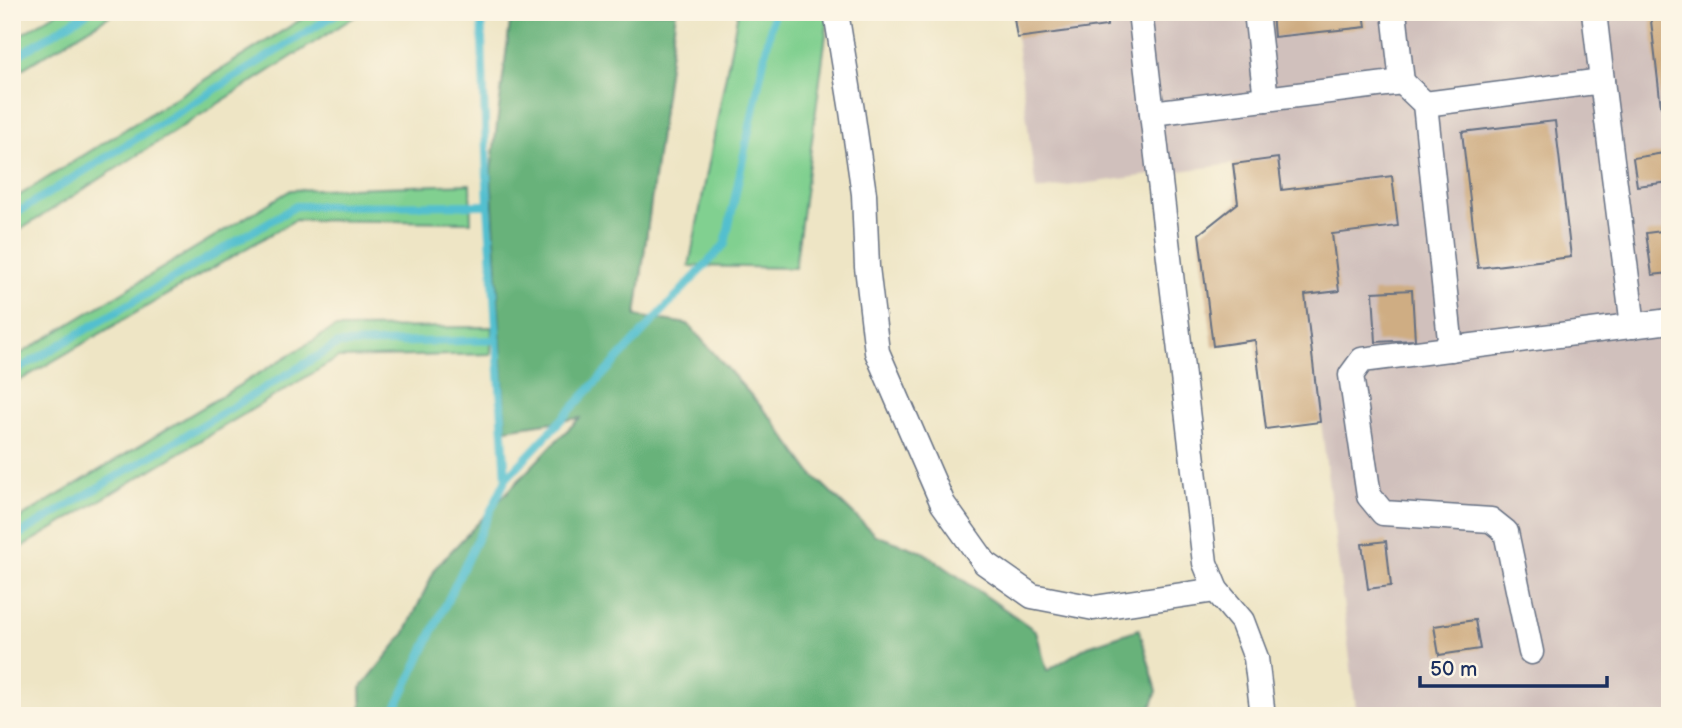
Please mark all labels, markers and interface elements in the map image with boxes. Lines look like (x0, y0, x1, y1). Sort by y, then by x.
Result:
scale bar (1420, 644, 1607, 688)
text: 50 m (1430, 657, 1477, 682)

